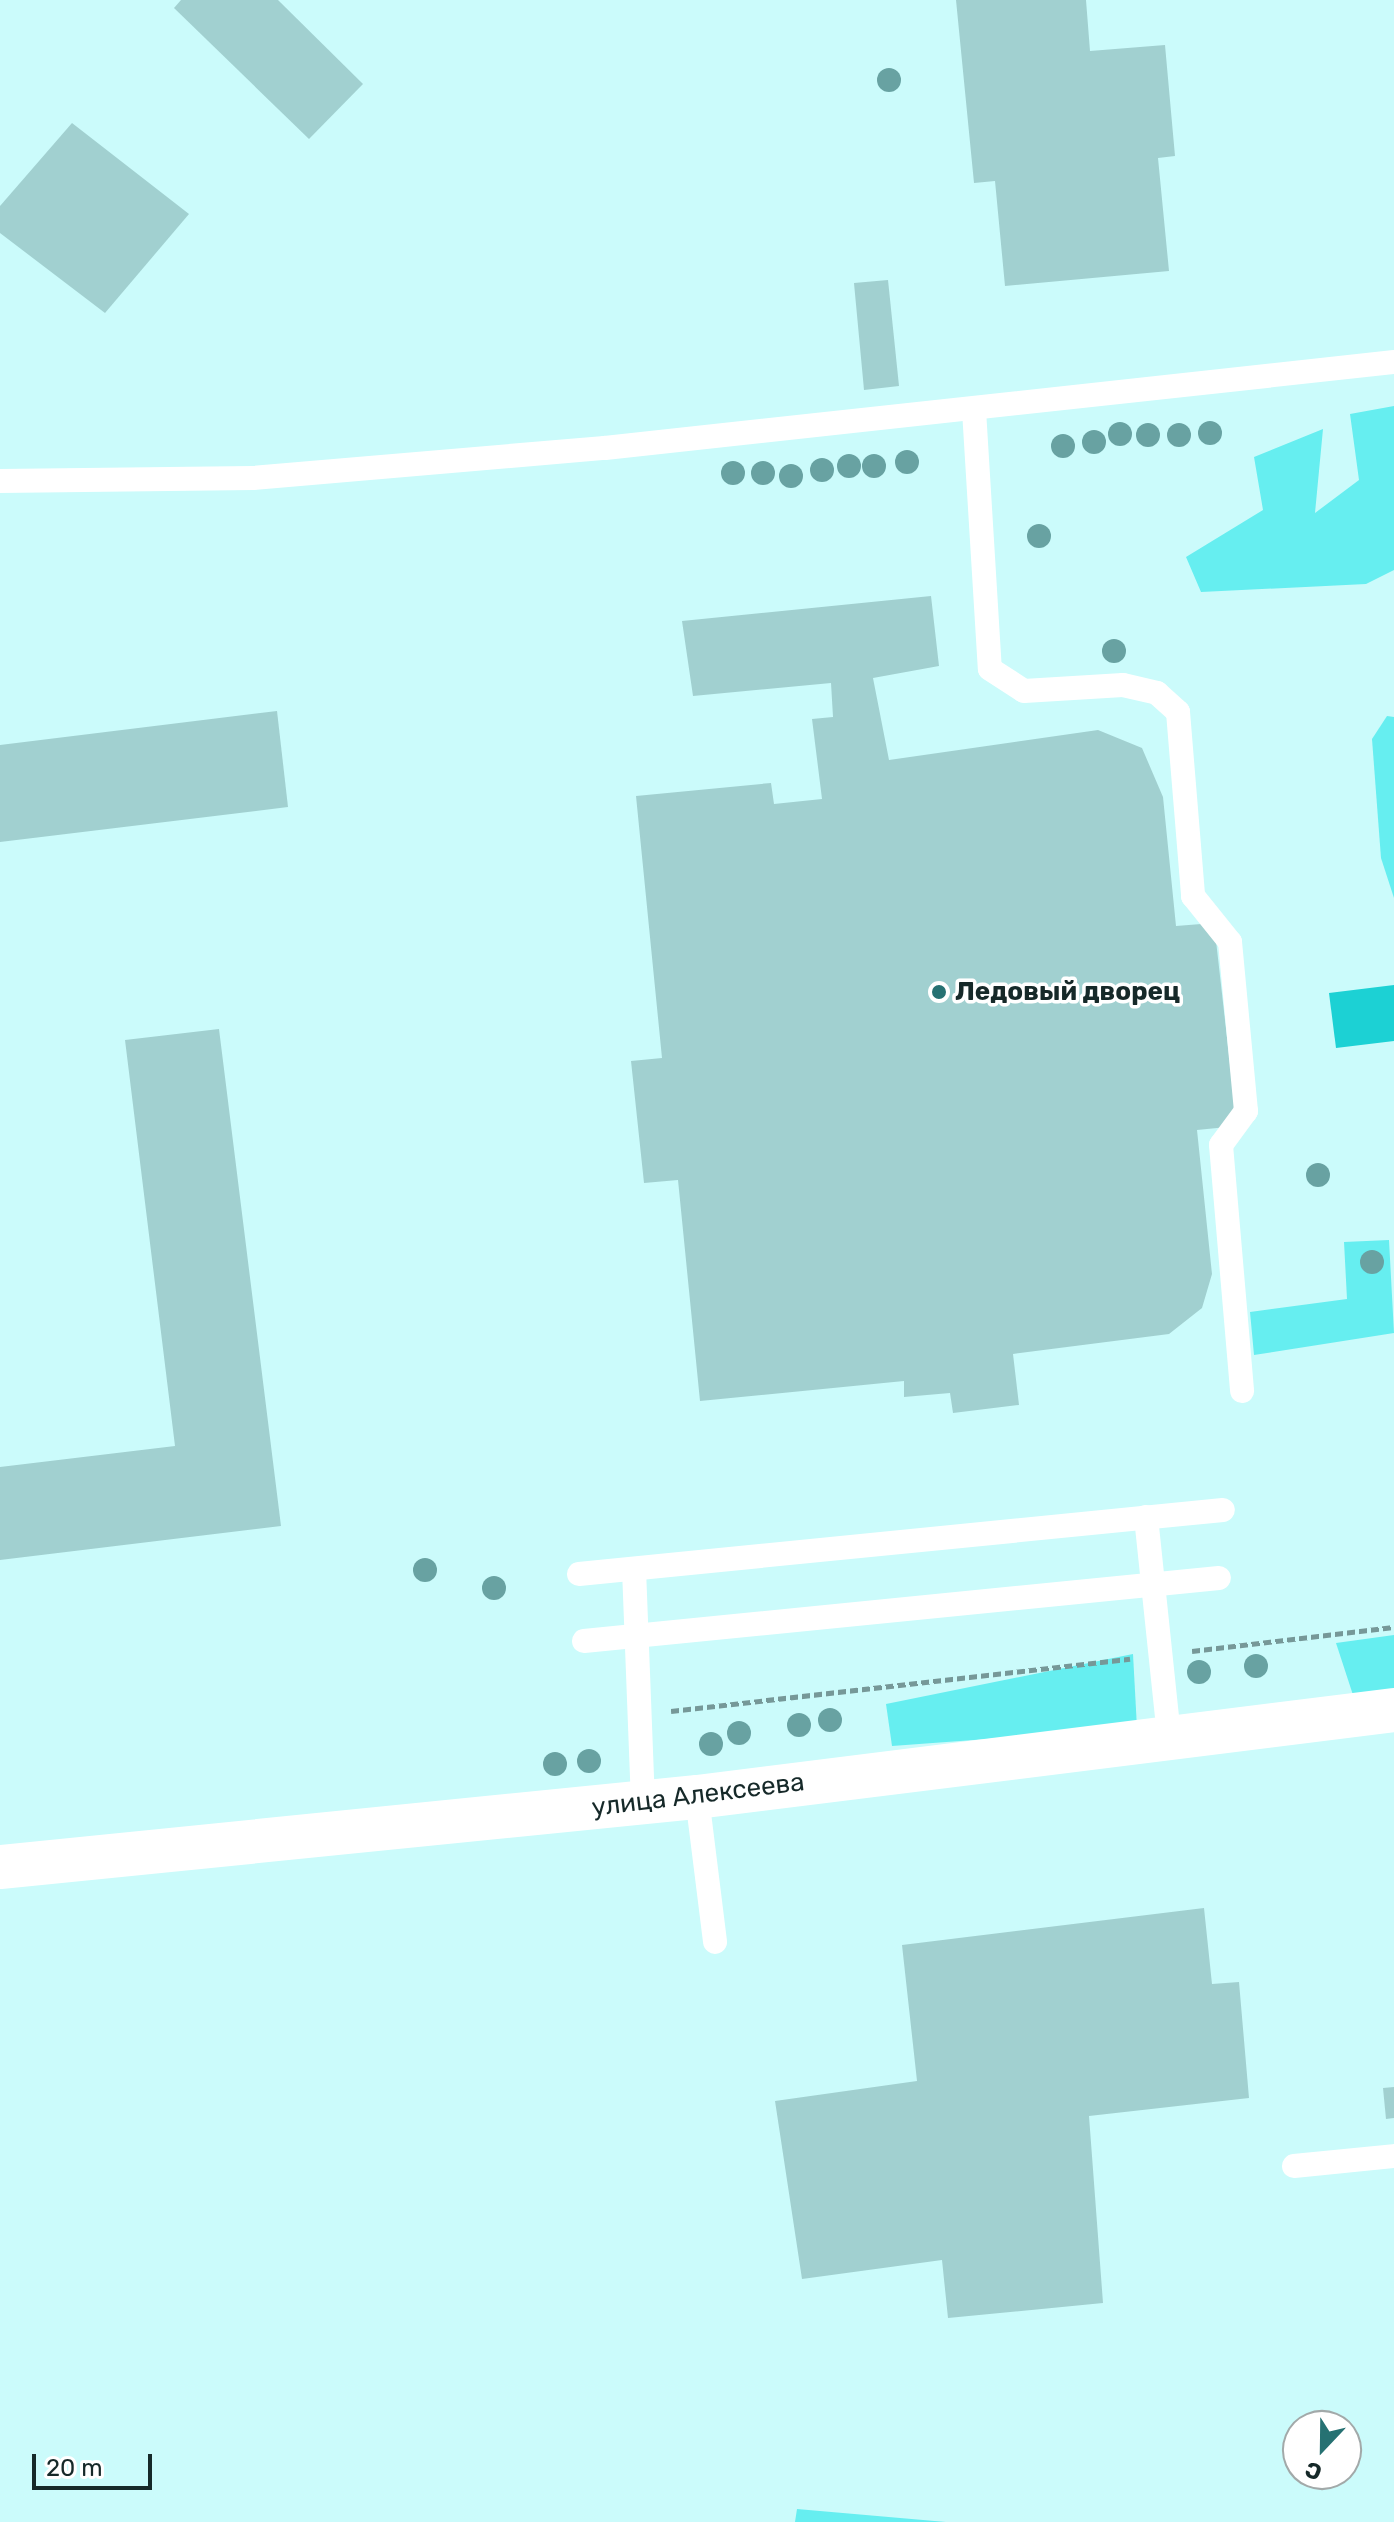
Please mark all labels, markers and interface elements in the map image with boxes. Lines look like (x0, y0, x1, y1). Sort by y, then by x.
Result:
place label: Ледовый дворец (955, 976, 1180, 1008)
marker: Ледовый дворец (930, 983, 948, 1001)
street label: улица Алексеева (590, 1766, 806, 1824)
north arrow (1282, 2410, 1362, 2490)
scale bar (36, 2438, 156, 2488)
text: 20 m (46, 2454, 103, 2482)
text: С (1301, 2455, 1326, 2486)

